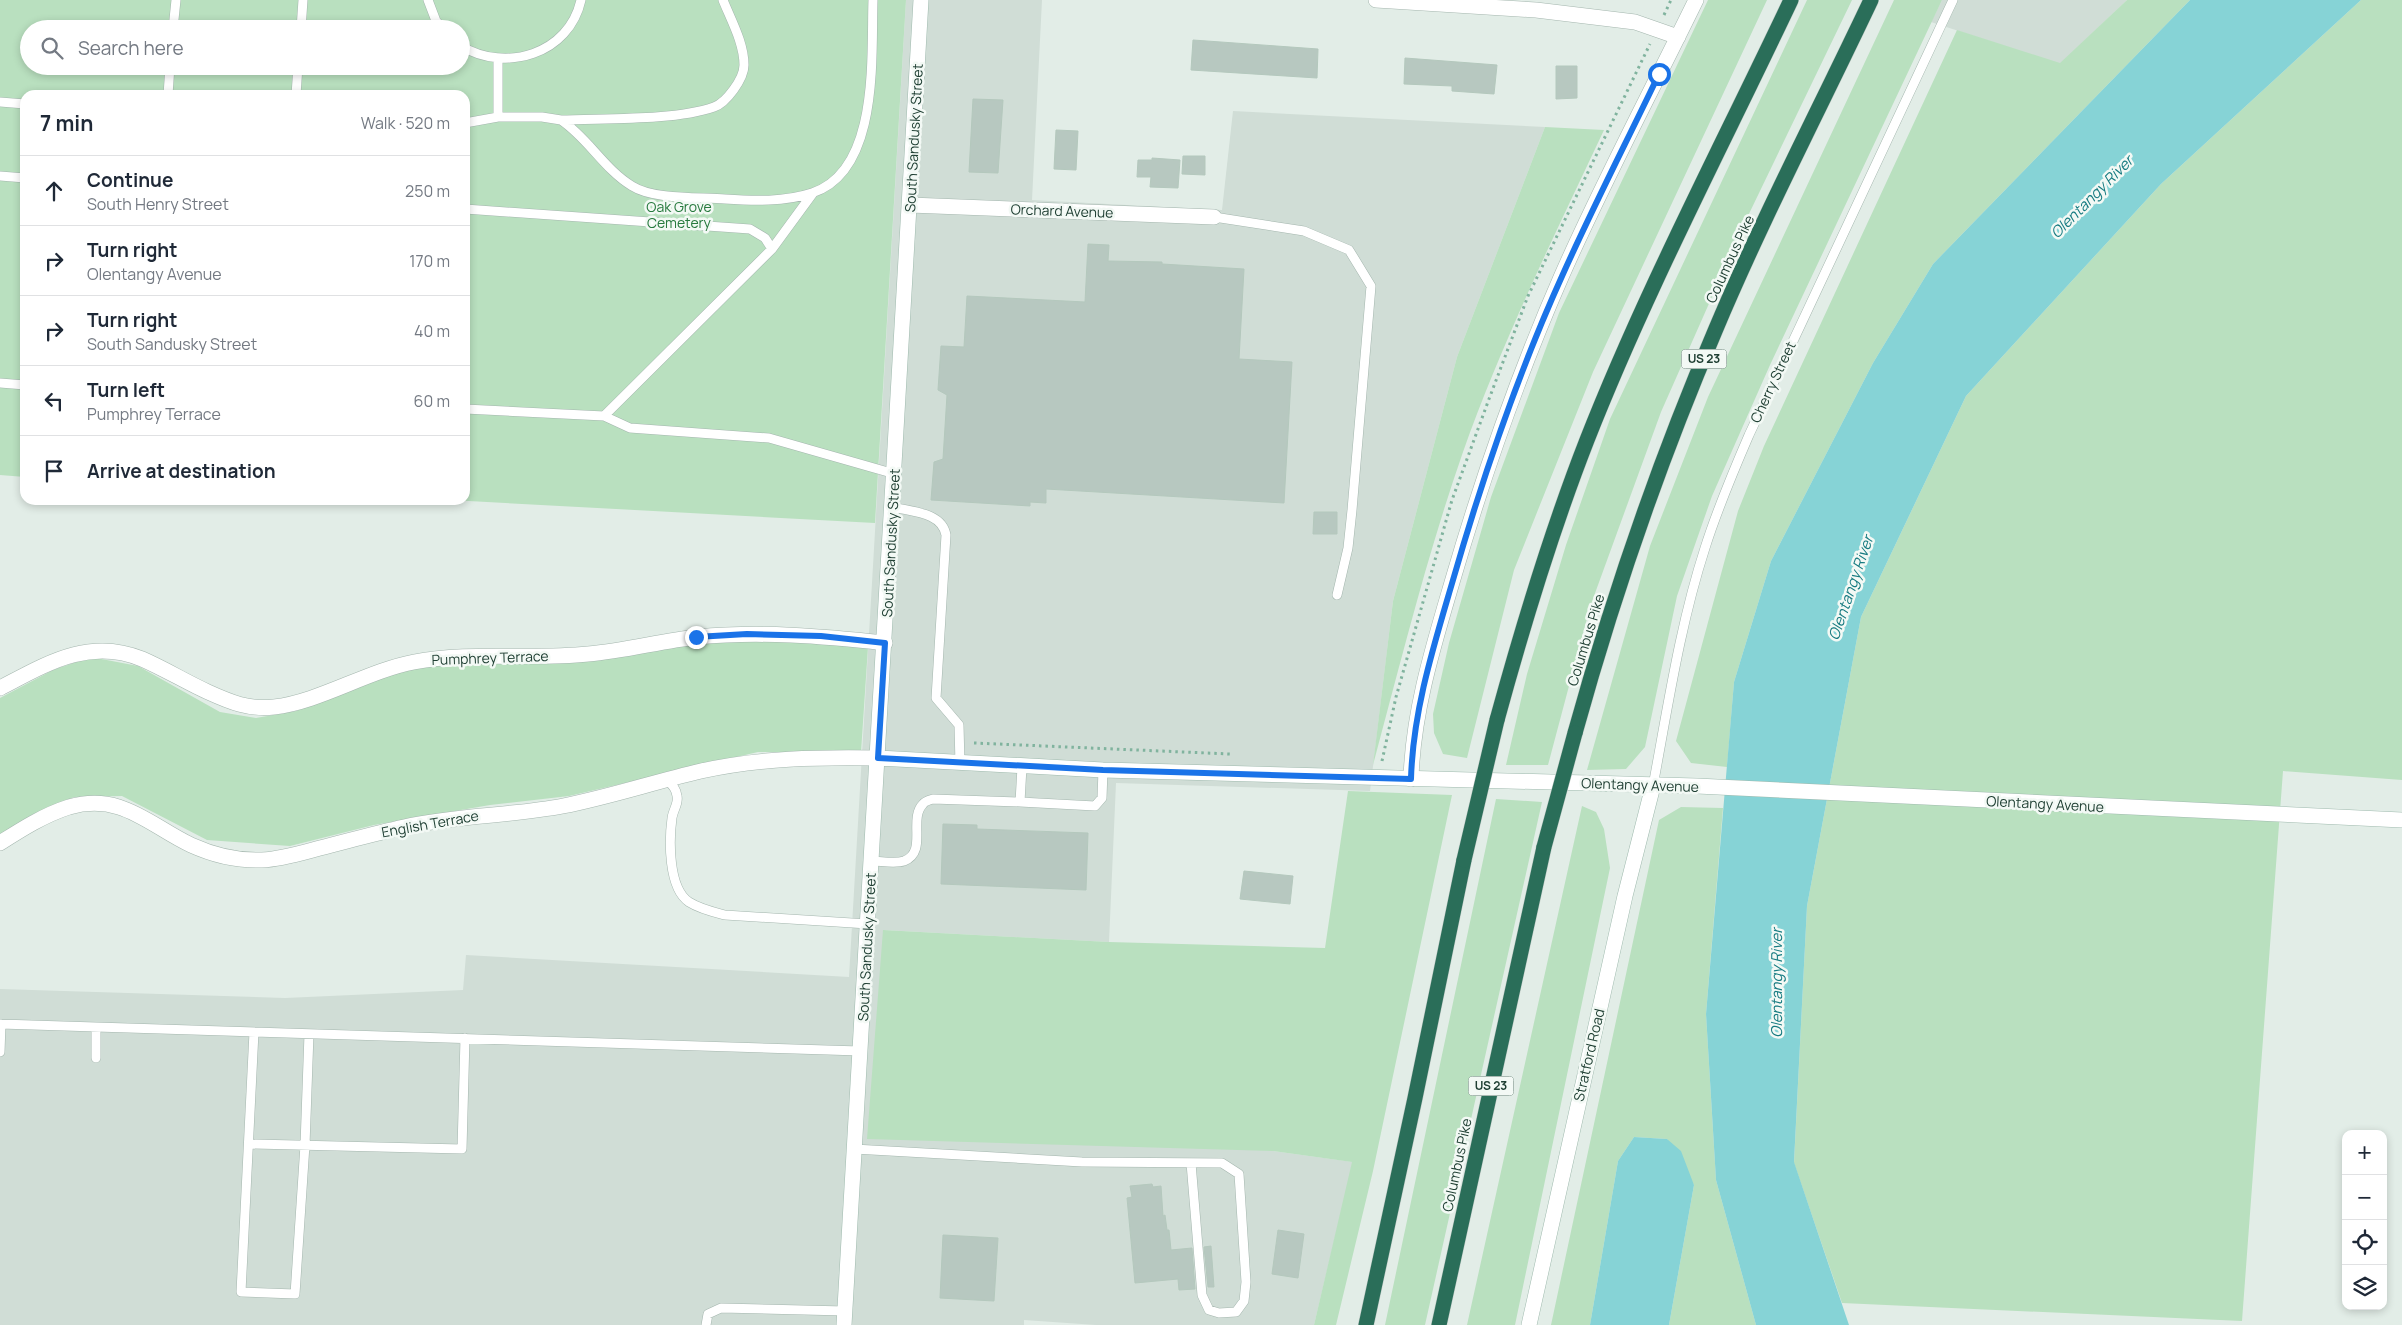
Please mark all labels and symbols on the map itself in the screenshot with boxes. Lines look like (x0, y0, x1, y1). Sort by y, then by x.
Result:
street label: South Sandusky Street (900, 63, 927, 213)
route start (1648, 63, 1671, 86)
water label: Olentangy River (2046, 149, 2140, 243)
park label: Oak Grove Cemetery (646, 197, 712, 232)
street label: Orchard Avenue (1010, 199, 1114, 222)
street label: Columbus Pike (1701, 212, 1758, 306)
street label: Cherry Street (1745, 338, 1800, 426)
road number: US 23 (1682, 349, 1726, 368)
street label: South Sandusky Street (877, 468, 904, 618)
water label: Olentangy River (1823, 530, 1879, 643)
street label: Columbus Pike (1563, 592, 1609, 688)
route end (685, 626, 708, 649)
street label: Pumphrey Terrace (431, 646, 549, 669)
street label: Olentangy Avenue (1581, 773, 1699, 796)
street label: Olentangy Avenue (1986, 791, 2104, 816)
street label: English Terrace (380, 806, 480, 841)
street label: South Sandusky Street (853, 872, 880, 1022)
water label: Olentangy River (1766, 926, 1787, 1038)
street label: Stratford Road (1569, 1007, 1608, 1103)
road number: US 23 (1468, 1076, 1514, 1096)
street label: Columbus Pike (1437, 1116, 1476, 1213)

